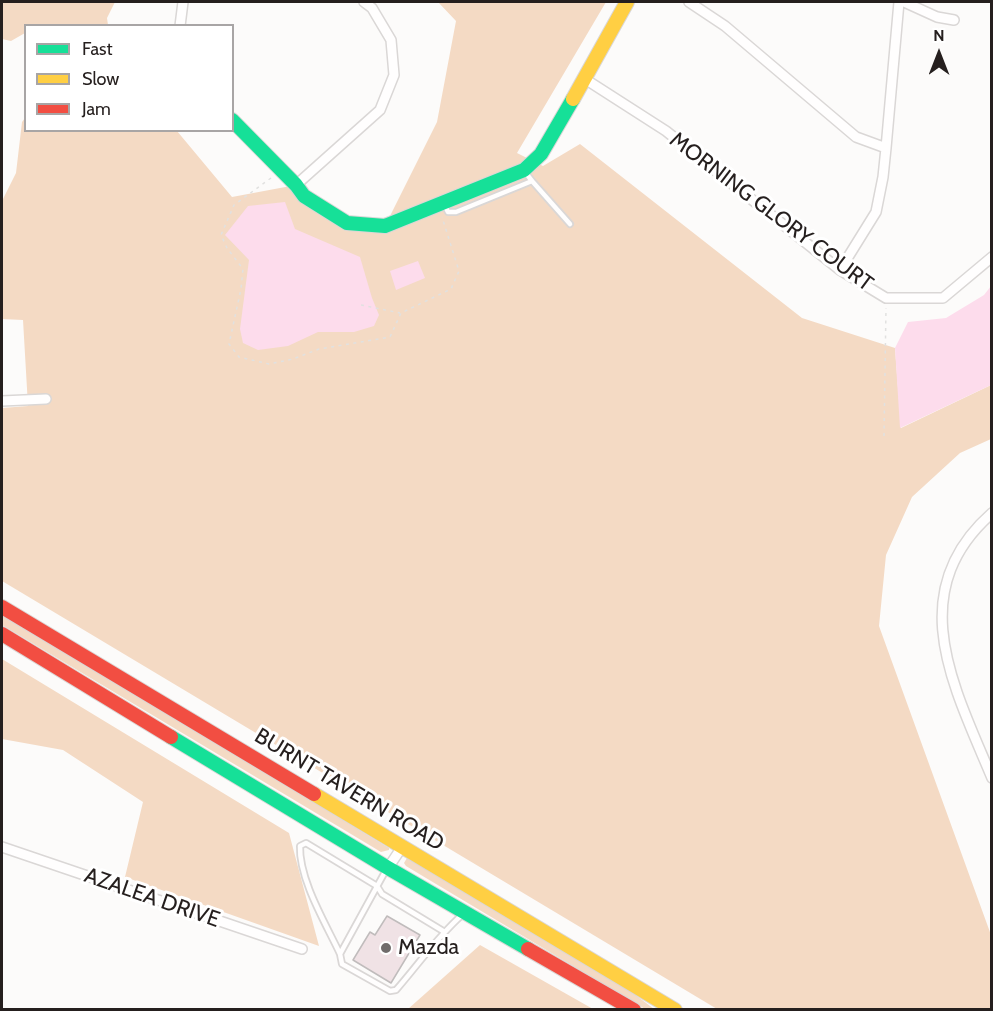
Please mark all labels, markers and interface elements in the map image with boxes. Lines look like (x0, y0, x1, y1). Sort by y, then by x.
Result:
legend (24, 24, 234, 132)
north arrow (909, 24, 969, 84)
text: N (933, 26, 945, 45)
text: Fast (82, 38, 113, 60)
text: Slow (82, 68, 119, 90)
text: Jam (82, 98, 111, 120)
street label: MORNING GLORY COURT (664, 127, 878, 297)
street label: BURNT TAVERN ROAD (249, 723, 449, 857)
street label: AZALEA DRIVE (81, 863, 223, 933)
place label: Mazda (398, 935, 459, 961)
marker: Mazda (379, 941, 393, 955)

